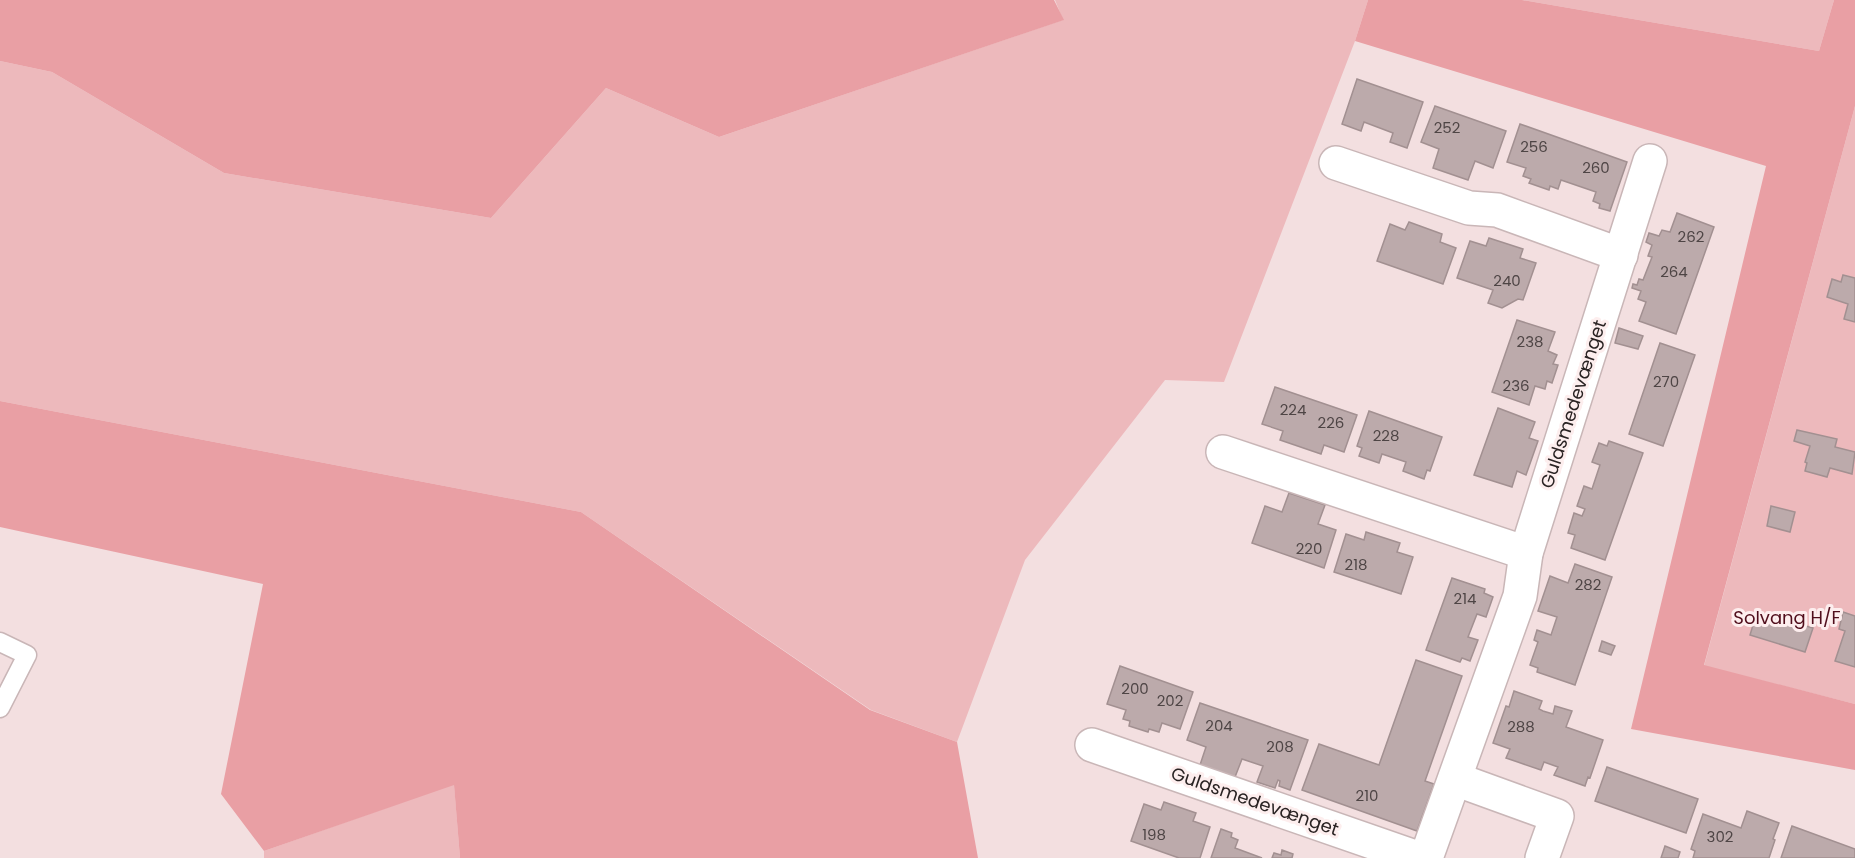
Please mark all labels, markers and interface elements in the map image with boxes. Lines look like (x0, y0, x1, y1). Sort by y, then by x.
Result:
house number: 252 (1434, 117, 1460, 138)
house number: 256 (1520, 136, 1548, 157)
house number: 260 (1582, 157, 1610, 178)
house number: 262 (1678, 226, 1704, 247)
house number: 264 (1660, 261, 1688, 282)
house number: 240 (1493, 270, 1521, 291)
street label: Guldsmedevænget (1534, 317, 1612, 491)
house number: 238 (1517, 331, 1543, 352)
house number: 270 (1653, 371, 1679, 392)
house number: 236 (1503, 375, 1530, 396)
house number: 224 (1280, 399, 1306, 420)
house number: 226 (1318, 412, 1344, 433)
house number: 228 (1373, 425, 1399, 446)
house number: 220 (1296, 538, 1322, 559)
house number: 218 (1345, 554, 1367, 575)
house number: 282 (1575, 574, 1601, 595)
house number: 214 (1454, 588, 1476, 609)
park label: Solvang H/F (1733, 605, 1841, 630)
house number: 200 (1121, 678, 1149, 699)
house number: 202 (1157, 690, 1183, 711)
house number: 204 (1205, 715, 1233, 736)
house number: 288 (1507, 716, 1535, 737)
house number: 208 (1266, 736, 1294, 757)
street label: Guldsmedevænget (1168, 761, 1342, 841)
house number: 210 (1356, 785, 1378, 806)
house number: 198 (1142, 824, 1166, 845)
house number: 302 (1707, 826, 1733, 847)

